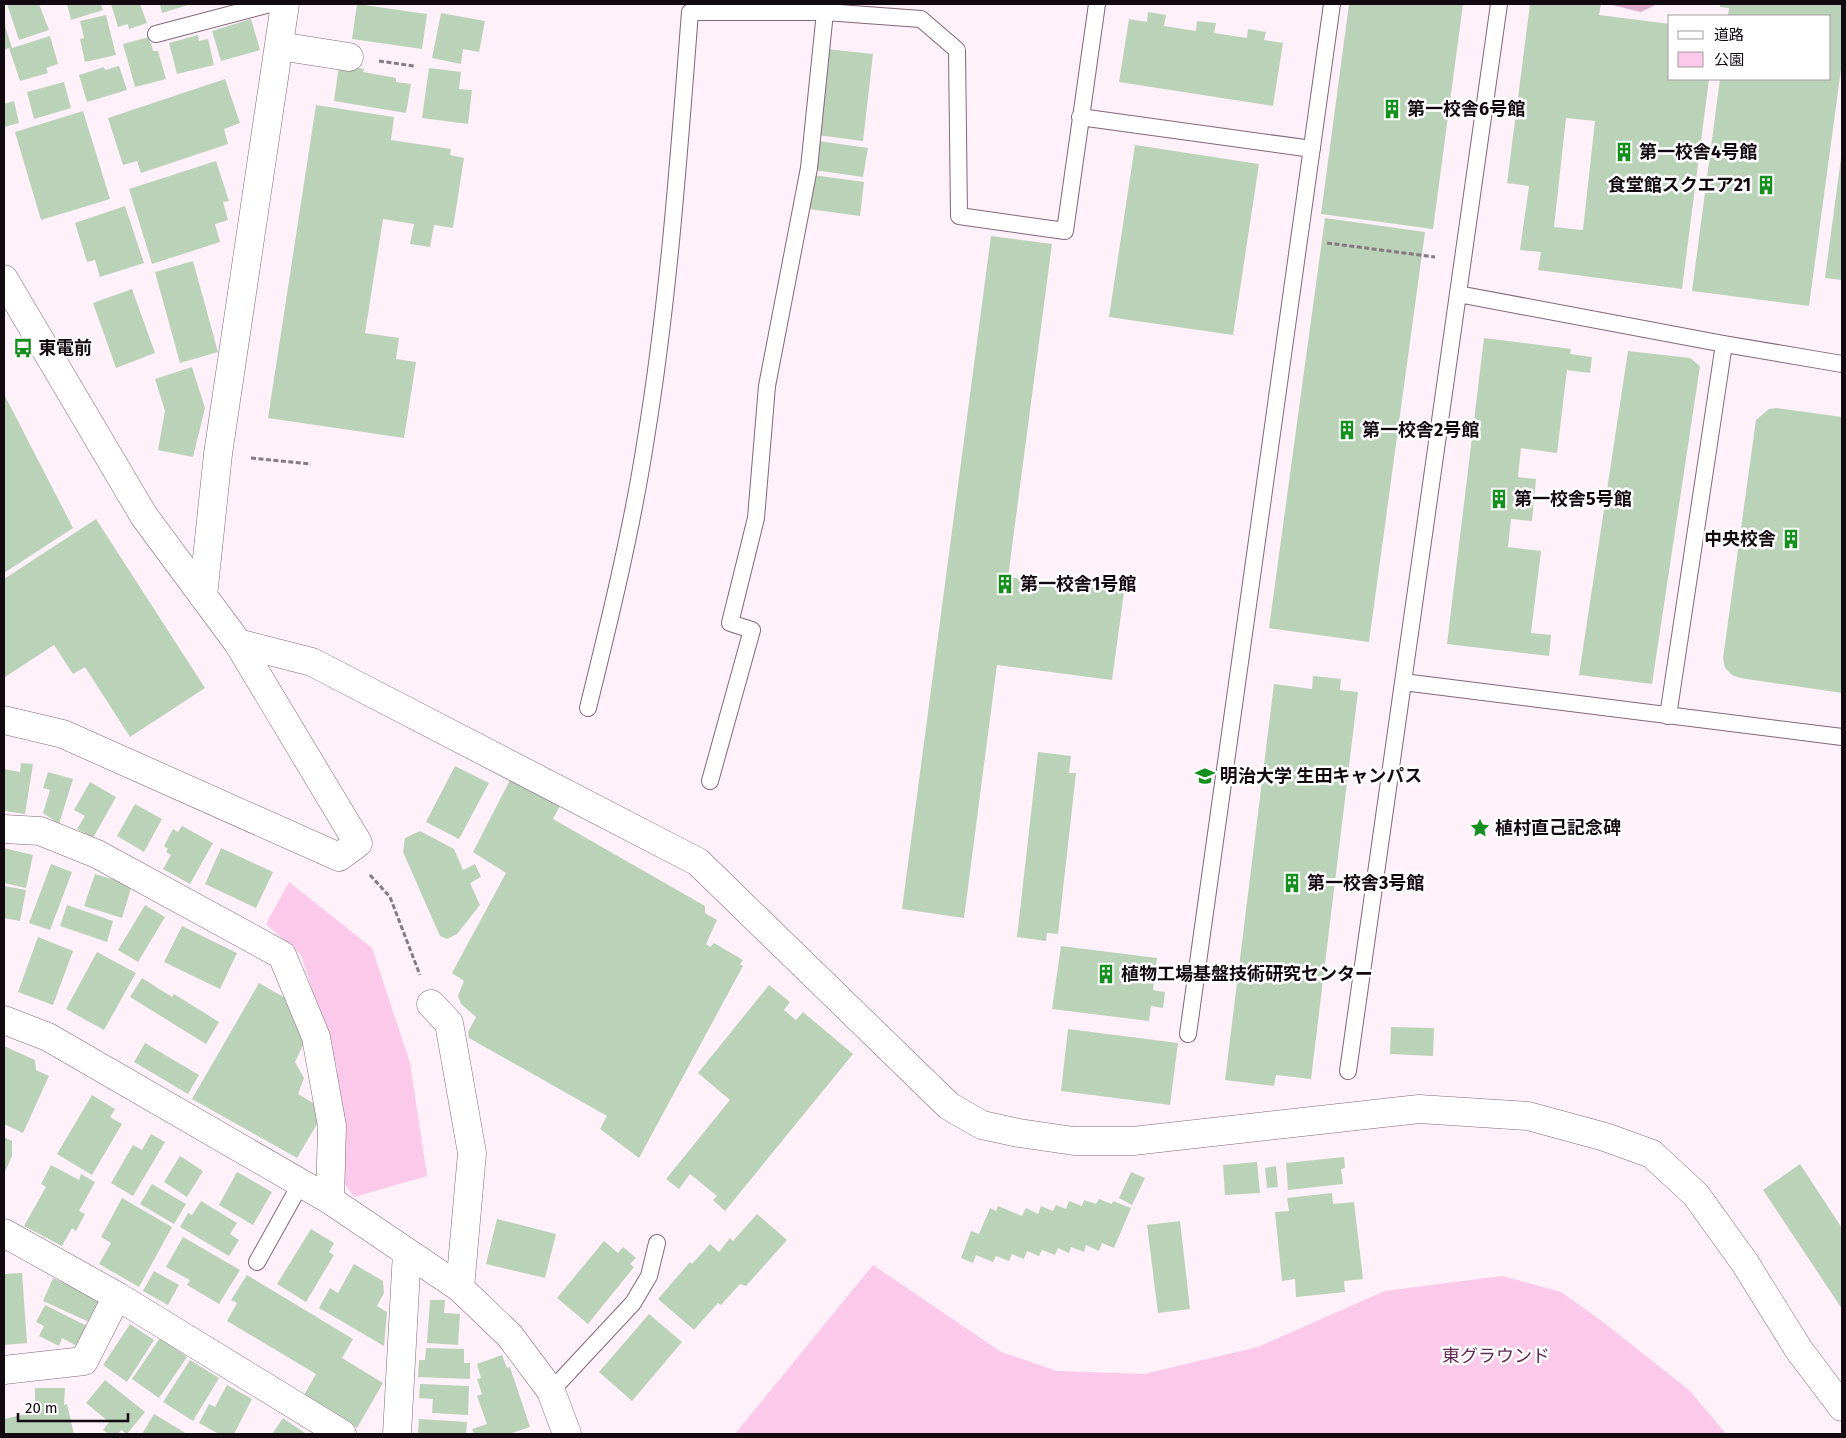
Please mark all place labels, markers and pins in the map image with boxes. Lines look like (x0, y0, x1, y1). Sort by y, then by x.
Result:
building icon: 第一校舎6号館 (1381, 98, 1403, 120)
place label: 第一校舎6号館 (1407, 98, 1525, 120)
building icon: 第一校舎4号館 (1613, 141, 1635, 163)
place label: 第一校舎4号館 (1639, 141, 1757, 163)
place label: 食堂館スクエア21 (1608, 174, 1751, 196)
building icon: 食堂館スクエア21 (1755, 174, 1777, 196)
bus stop icon: 東電前 (12, 337, 34, 359)
place label: 東電前 (38, 337, 92, 359)
building icon: 第一校舎2号館 (1336, 419, 1358, 441)
place label: 第一校舎2号館 (1362, 419, 1479, 441)
building icon: 第一校舎5号館 (1488, 488, 1510, 510)
place label: 第一校舎5号館 (1514, 488, 1632, 510)
place label: 中央校舎 (1704, 528, 1776, 550)
building icon: 中央校舎 (1780, 528, 1802, 550)
building icon: 第一校舎1号館 (994, 573, 1016, 595)
place label: 第一校舎1号館 (1020, 573, 1136, 595)
school or university icon: 明治大学 生田キャンパス (1194, 765, 1216, 787)
place label: 明治大学 生田キャンパス (1220, 765, 1422, 787)
place icon: 植村直己記念碑 (1469, 817, 1491, 839)
place label: 植村直己記念碑 (1495, 817, 1621, 839)
building icon: 第一校舎3号館 (1281, 872, 1303, 894)
place label: 第一校舎3号館 (1307, 872, 1424, 894)
building icon: 植物工場基盤技術研究センター (1095, 963, 1117, 985)
place label: 植物工場基盤技術研究センター (1121, 963, 1373, 985)

